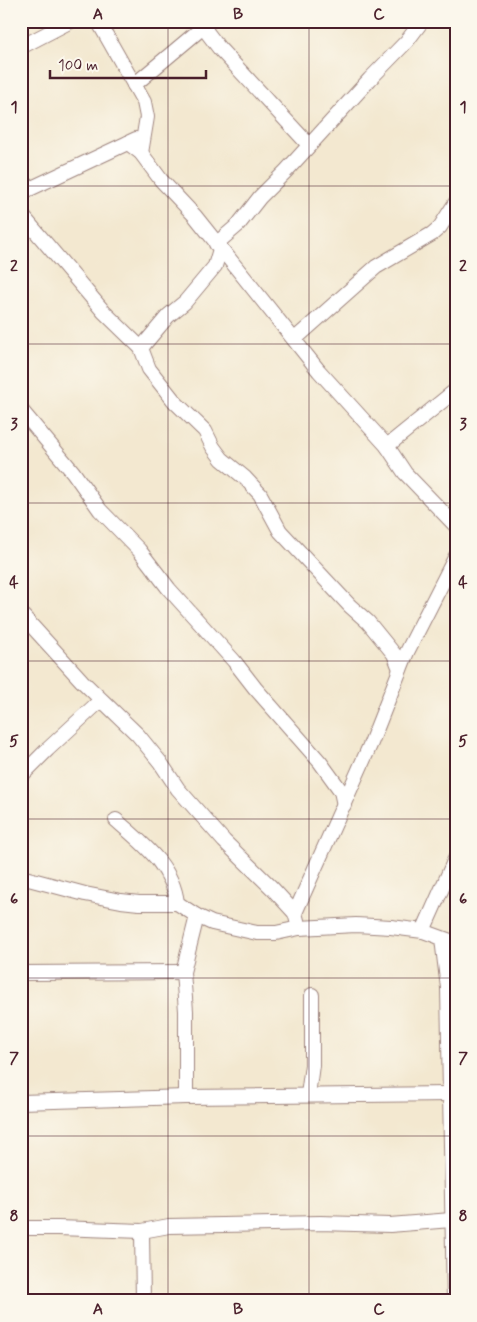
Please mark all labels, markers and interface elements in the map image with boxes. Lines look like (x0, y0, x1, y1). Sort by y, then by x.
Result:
text: A (93, 4, 103, 25)
text: B (233, 4, 243, 25)
text: C (373, 4, 385, 25)
scale bar (50, 48, 206, 80)
text: 100 m (58, 56, 98, 76)
text: 1 (10, 97, 18, 118)
text: 1 (459, 97, 467, 118)
text: 2 (10, 256, 18, 277)
text: 2 (459, 256, 467, 277)
text: 3 (10, 414, 18, 435)
text: 3 (459, 414, 467, 435)
text: 4 (9, 572, 19, 593)
text: 4 (458, 572, 468, 593)
text: 5 (9, 731, 19, 752)
text: 5 (458, 731, 468, 752)
text: 6 (10, 889, 18, 910)
text: 6 (459, 889, 467, 910)
text: 7 (9, 1048, 19, 1069)
text: 7 (458, 1048, 468, 1069)
text: 8 (9, 1206, 19, 1227)
text: 8 (458, 1206, 468, 1227)
text: A (93, 1299, 103, 1320)
text: B (233, 1299, 243, 1320)
text: C (373, 1299, 385, 1320)

